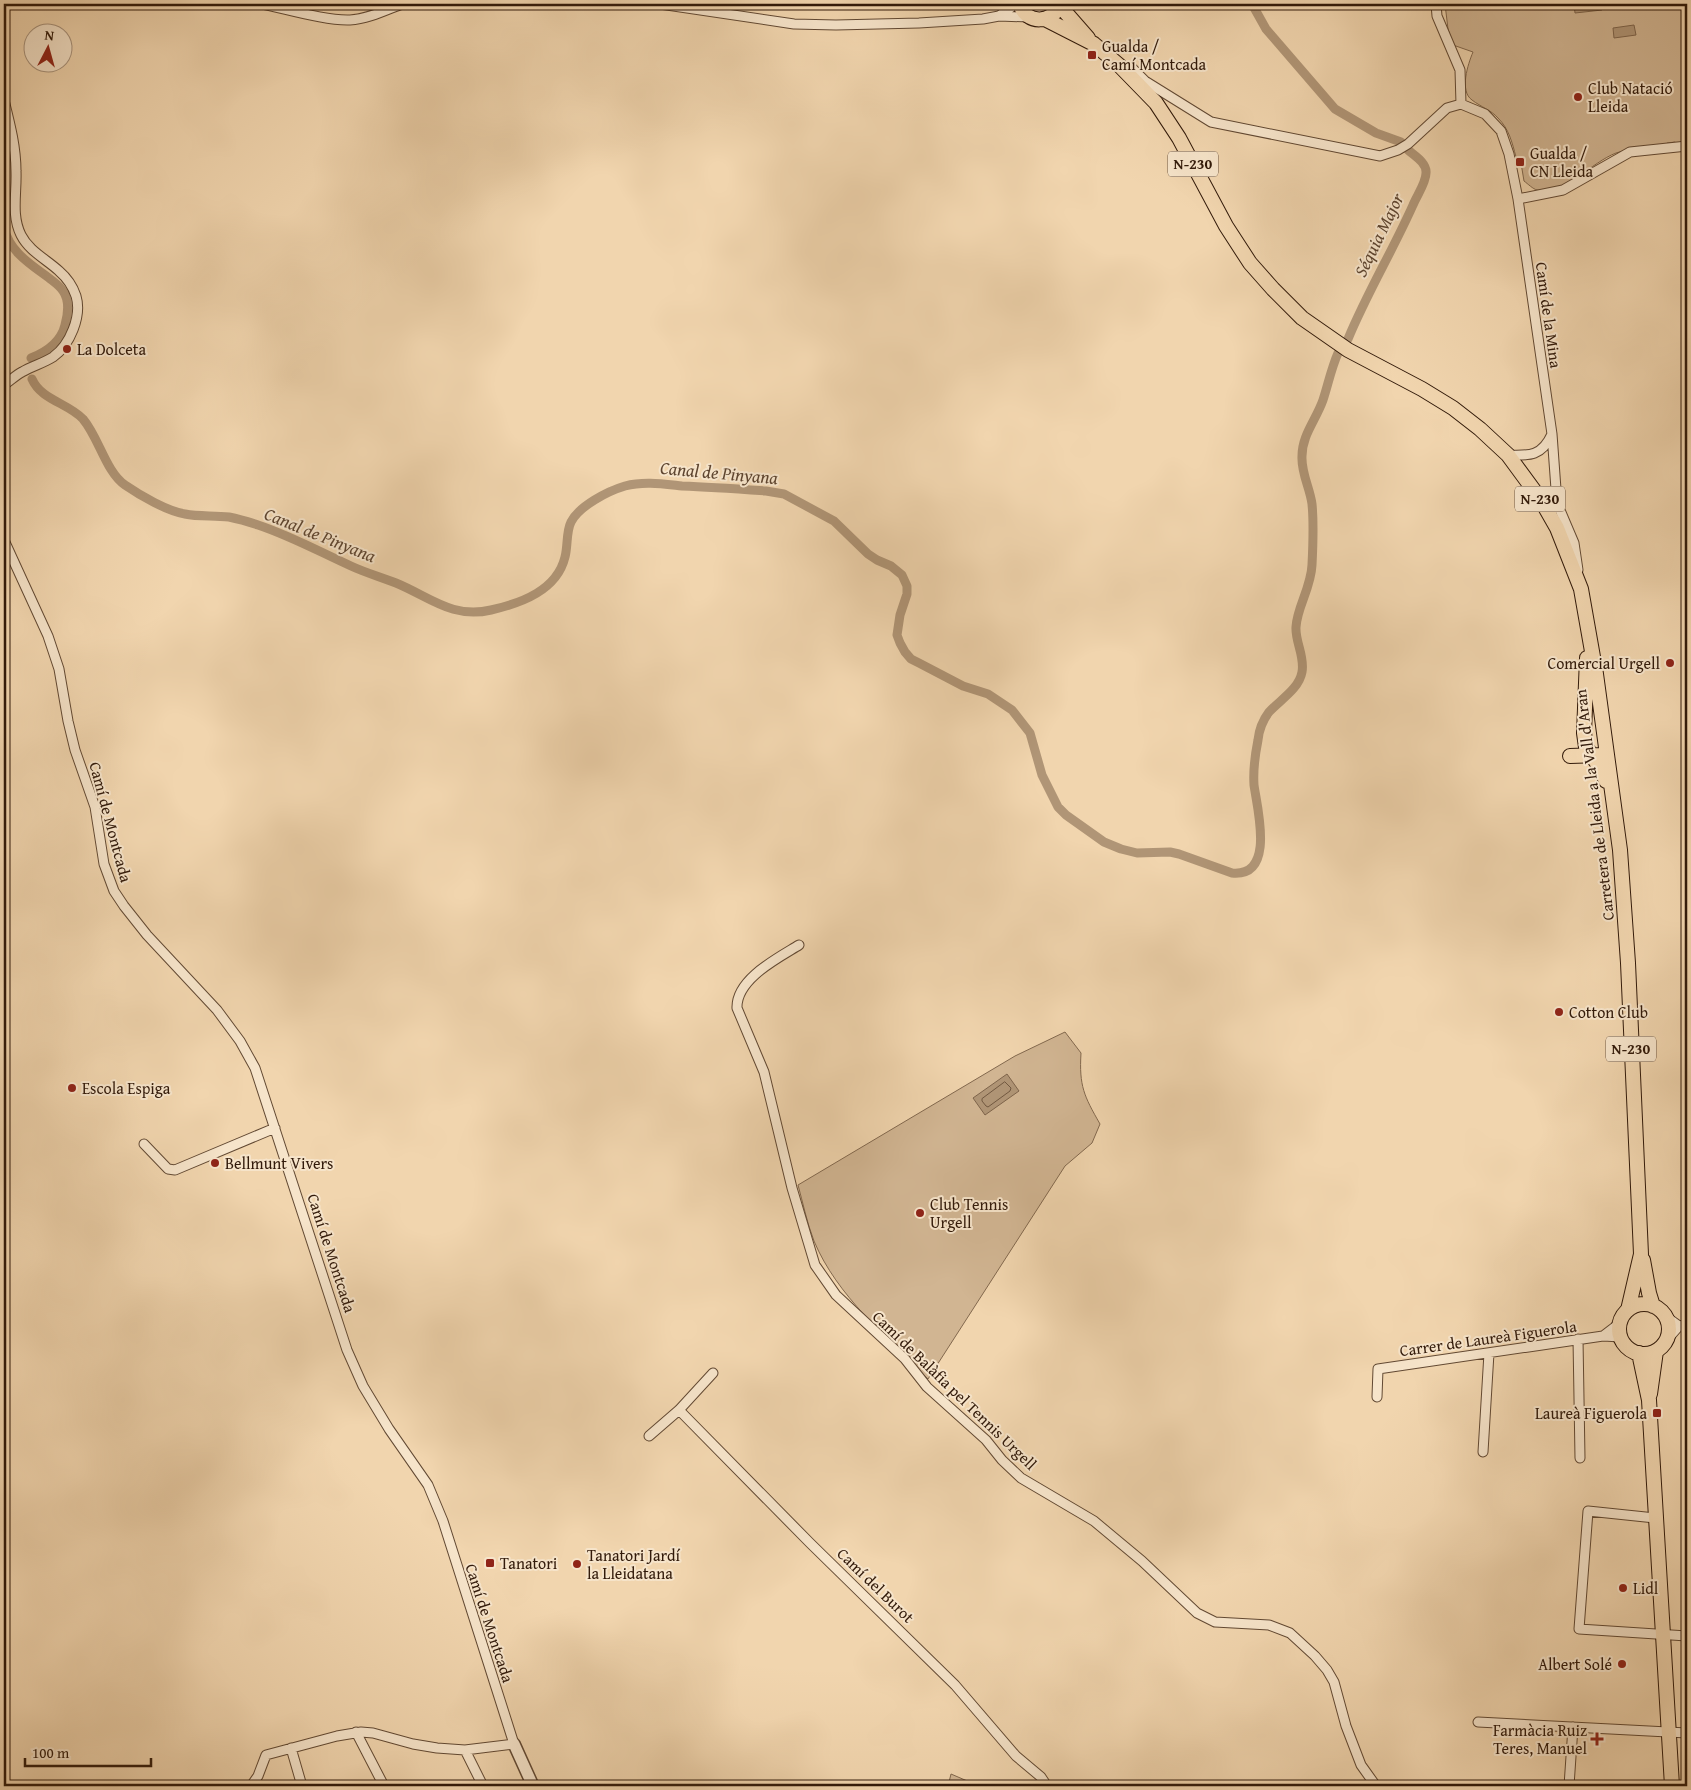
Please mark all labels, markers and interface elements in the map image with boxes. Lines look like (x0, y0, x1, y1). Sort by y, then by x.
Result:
north arrow (22, 22, 72, 72)
text: N (44, 25, 56, 46)
place label: Gualda / Camí Montcada (1102, 34, 1206, 76)
marker: Gualda / Camí Montcada (1086, 49, 1098, 61)
place label: Club Natació Lleida (1588, 76, 1673, 118)
marker: Club Natació Lleida (1572, 91, 1584, 103)
place label: Gualda / CN Lleida (1530, 141, 1594, 183)
road number: N-230 (1168, 152, 1218, 176)
marker: Gualda / CN Lleida (1514, 156, 1526, 168)
water label: Séquia Major (1347, 187, 1411, 281)
street label: Camí de la Mina (1530, 261, 1568, 370)
place label: La Dolceta (77, 337, 147, 361)
marker: La Dolceta (61, 343, 73, 355)
water label: Canal de Pinyana (659, 454, 780, 491)
road number: N-230 (1515, 486, 1565, 512)
water label: Canal de Pinyana (260, 500, 381, 569)
place label: Comercial Urgell (1547, 651, 1661, 675)
marker: Comercial Urgell (1664, 657, 1676, 669)
street label: Carretera de Lleida a la Vall d'Aran (1568, 688, 1620, 922)
street label: Camí de Montcada (83, 759, 139, 885)
place label: Cotton Club (1569, 1000, 1648, 1024)
marker: Cotton Club (1553, 1006, 1565, 1018)
road number: N-230 (1606, 1036, 1656, 1062)
place label: Escola Espiga (82, 1076, 171, 1100)
marker: Escola Espiga (66, 1082, 78, 1094)
place label: Bellmunt Vivers (225, 1151, 333, 1175)
marker: Bellmunt Vivers (209, 1157, 221, 1169)
street label: Camí de Montcada (301, 1191, 363, 1316)
place label: Club Tennis Urgell (930, 1192, 1008, 1234)
marker: Club Tennis Urgell (914, 1207, 926, 1219)
street label: Camí de Balàfia pel Tennis Urgell (867, 1305, 1043, 1475)
street label: Carrer de Laureà Figuerola (1398, 1314, 1578, 1362)
place label: Laureà Figuerola (1535, 1401, 1647, 1425)
marker: Laureà Figuerola (1651, 1407, 1663, 1419)
street label: Camí del Burot (832, 1542, 920, 1628)
place label: Tanatori Jardí la Lleidatana (587, 1543, 680, 1585)
place label: Tanatori (500, 1551, 558, 1575)
marker: Tanatori (484, 1557, 496, 1569)
marker: Tanatori Jardí la Lleidatana (571, 1558, 583, 1570)
street label: Camí de Montcada (459, 1561, 521, 1686)
place label: Lidl (1633, 1576, 1659, 1600)
marker: Lidl (1617, 1582, 1629, 1594)
place label: Albert Solé (1538, 1652, 1612, 1676)
marker: Albert Solé (1616, 1658, 1628, 1670)
place label: Farmàcia Ruiz Teres, Manuel (1493, 1718, 1588, 1760)
marker: Farmàcia Ruiz Teres, Manuel (1591, 1733, 1603, 1745)
scale bar (25, 1735, 151, 1767)
text: 100 m (32, 1742, 70, 1763)

